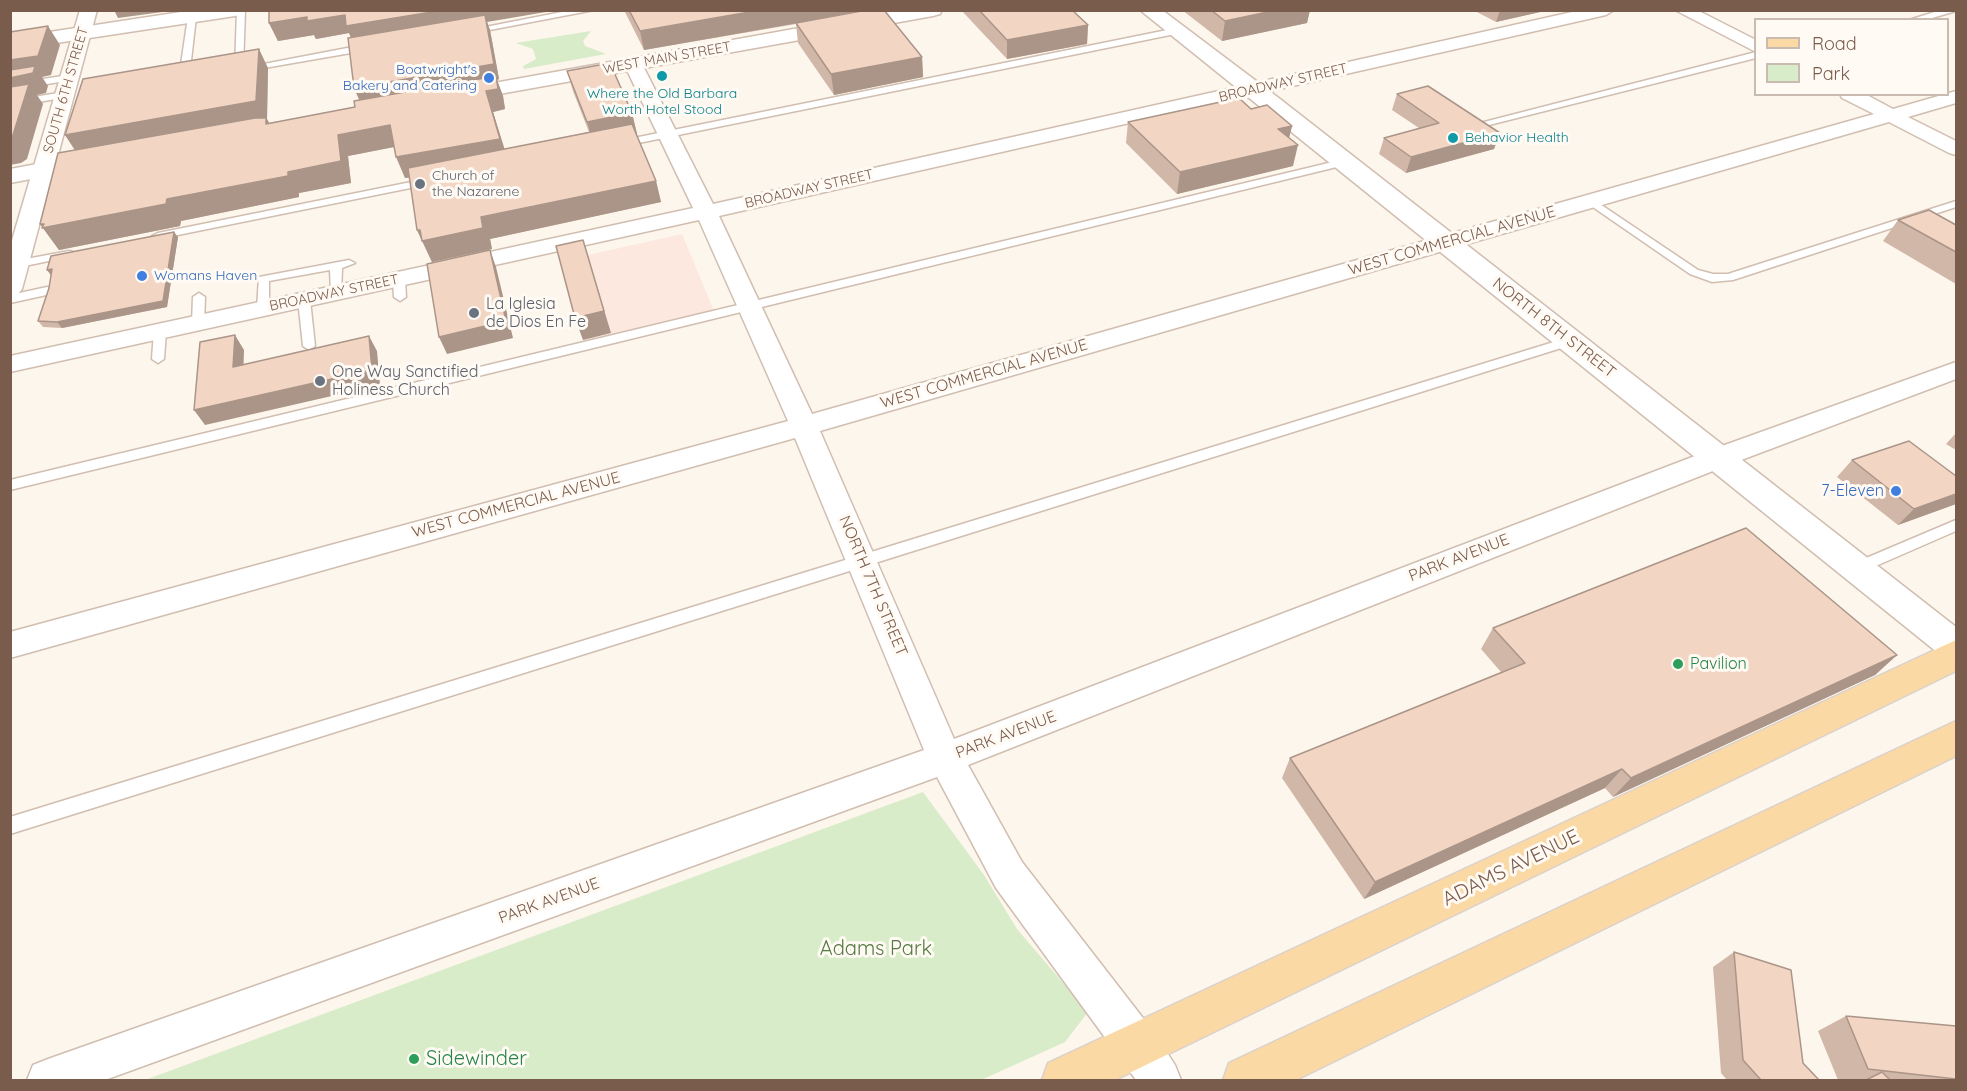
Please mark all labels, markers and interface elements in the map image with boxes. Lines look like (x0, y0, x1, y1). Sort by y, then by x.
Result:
legend (1754, 18, 1949, 96)
street label: SOUTH 6TH STREET (40, 25, 92, 155)
text: Road (1812, 32, 1857, 55)
street label: WEST MAIN STREET (602, 38, 732, 78)
street label: BROADWAY STREET (1217, 60, 1349, 106)
place label: Boatwright's Bakery and Catering (343, 62, 477, 94)
text: Park (1812, 62, 1850, 85)
marker: Where the Old Barbara Worth Hotel Stood (655, 69, 669, 83)
marker: Boatwright's Bakery and Catering (482, 71, 496, 85)
place label: Where the Old Barbara Worth Hotel Stood (587, 86, 737, 118)
place label: Behavior Health (1465, 130, 1569, 146)
marker: Behavior Health (1446, 131, 1460, 145)
street label: BROADWAY STREET (743, 166, 875, 212)
place label: Church of the Nazarene (432, 168, 519, 200)
marker: Church of the Nazarene (413, 177, 427, 191)
street label: WEST COMMERCIAL AVENUE (1346, 202, 1558, 280)
place label: Womans Haven (154, 268, 257, 284)
marker: Womans Haven (135, 269, 149, 283)
street label: BROADWAY STREET (268, 271, 400, 315)
street label: NORTH 8TH STREET (1488, 274, 1620, 382)
place label: La Iglesia de Dios En Fe (486, 294, 586, 332)
marker: La Iglesia de Dios En Fe (467, 306, 481, 320)
street label: WEST COMMERCIAL AVENUE (878, 335, 1090, 413)
place label: One Way Sanctified Holiness Church (332, 362, 478, 400)
marker: One Way Sanctified Holiness Church (313, 374, 327, 388)
street label: WEST COMMERCIAL AVENUE (410, 468, 622, 542)
place label: 7-Eleven (1821, 481, 1884, 501)
marker: 7-Eleven (1889, 484, 1903, 498)
street label: NORTH 7TH STREET (835, 513, 911, 659)
street label: PARK AVENUE (1406, 530, 1512, 586)
place label: Pavilion (1690, 654, 1747, 674)
marker: Pavilion (1671, 657, 1685, 671)
street label: PARK AVENUE (953, 707, 1059, 763)
street label: ADAMS AVENUE (1439, 824, 1583, 912)
street label: PARK AVENUE (496, 874, 602, 928)
park label: Adams Park (820, 937, 932, 961)
place label: Sidewinder (426, 1047, 527, 1071)
marker: Sidewinder (407, 1052, 421, 1066)

